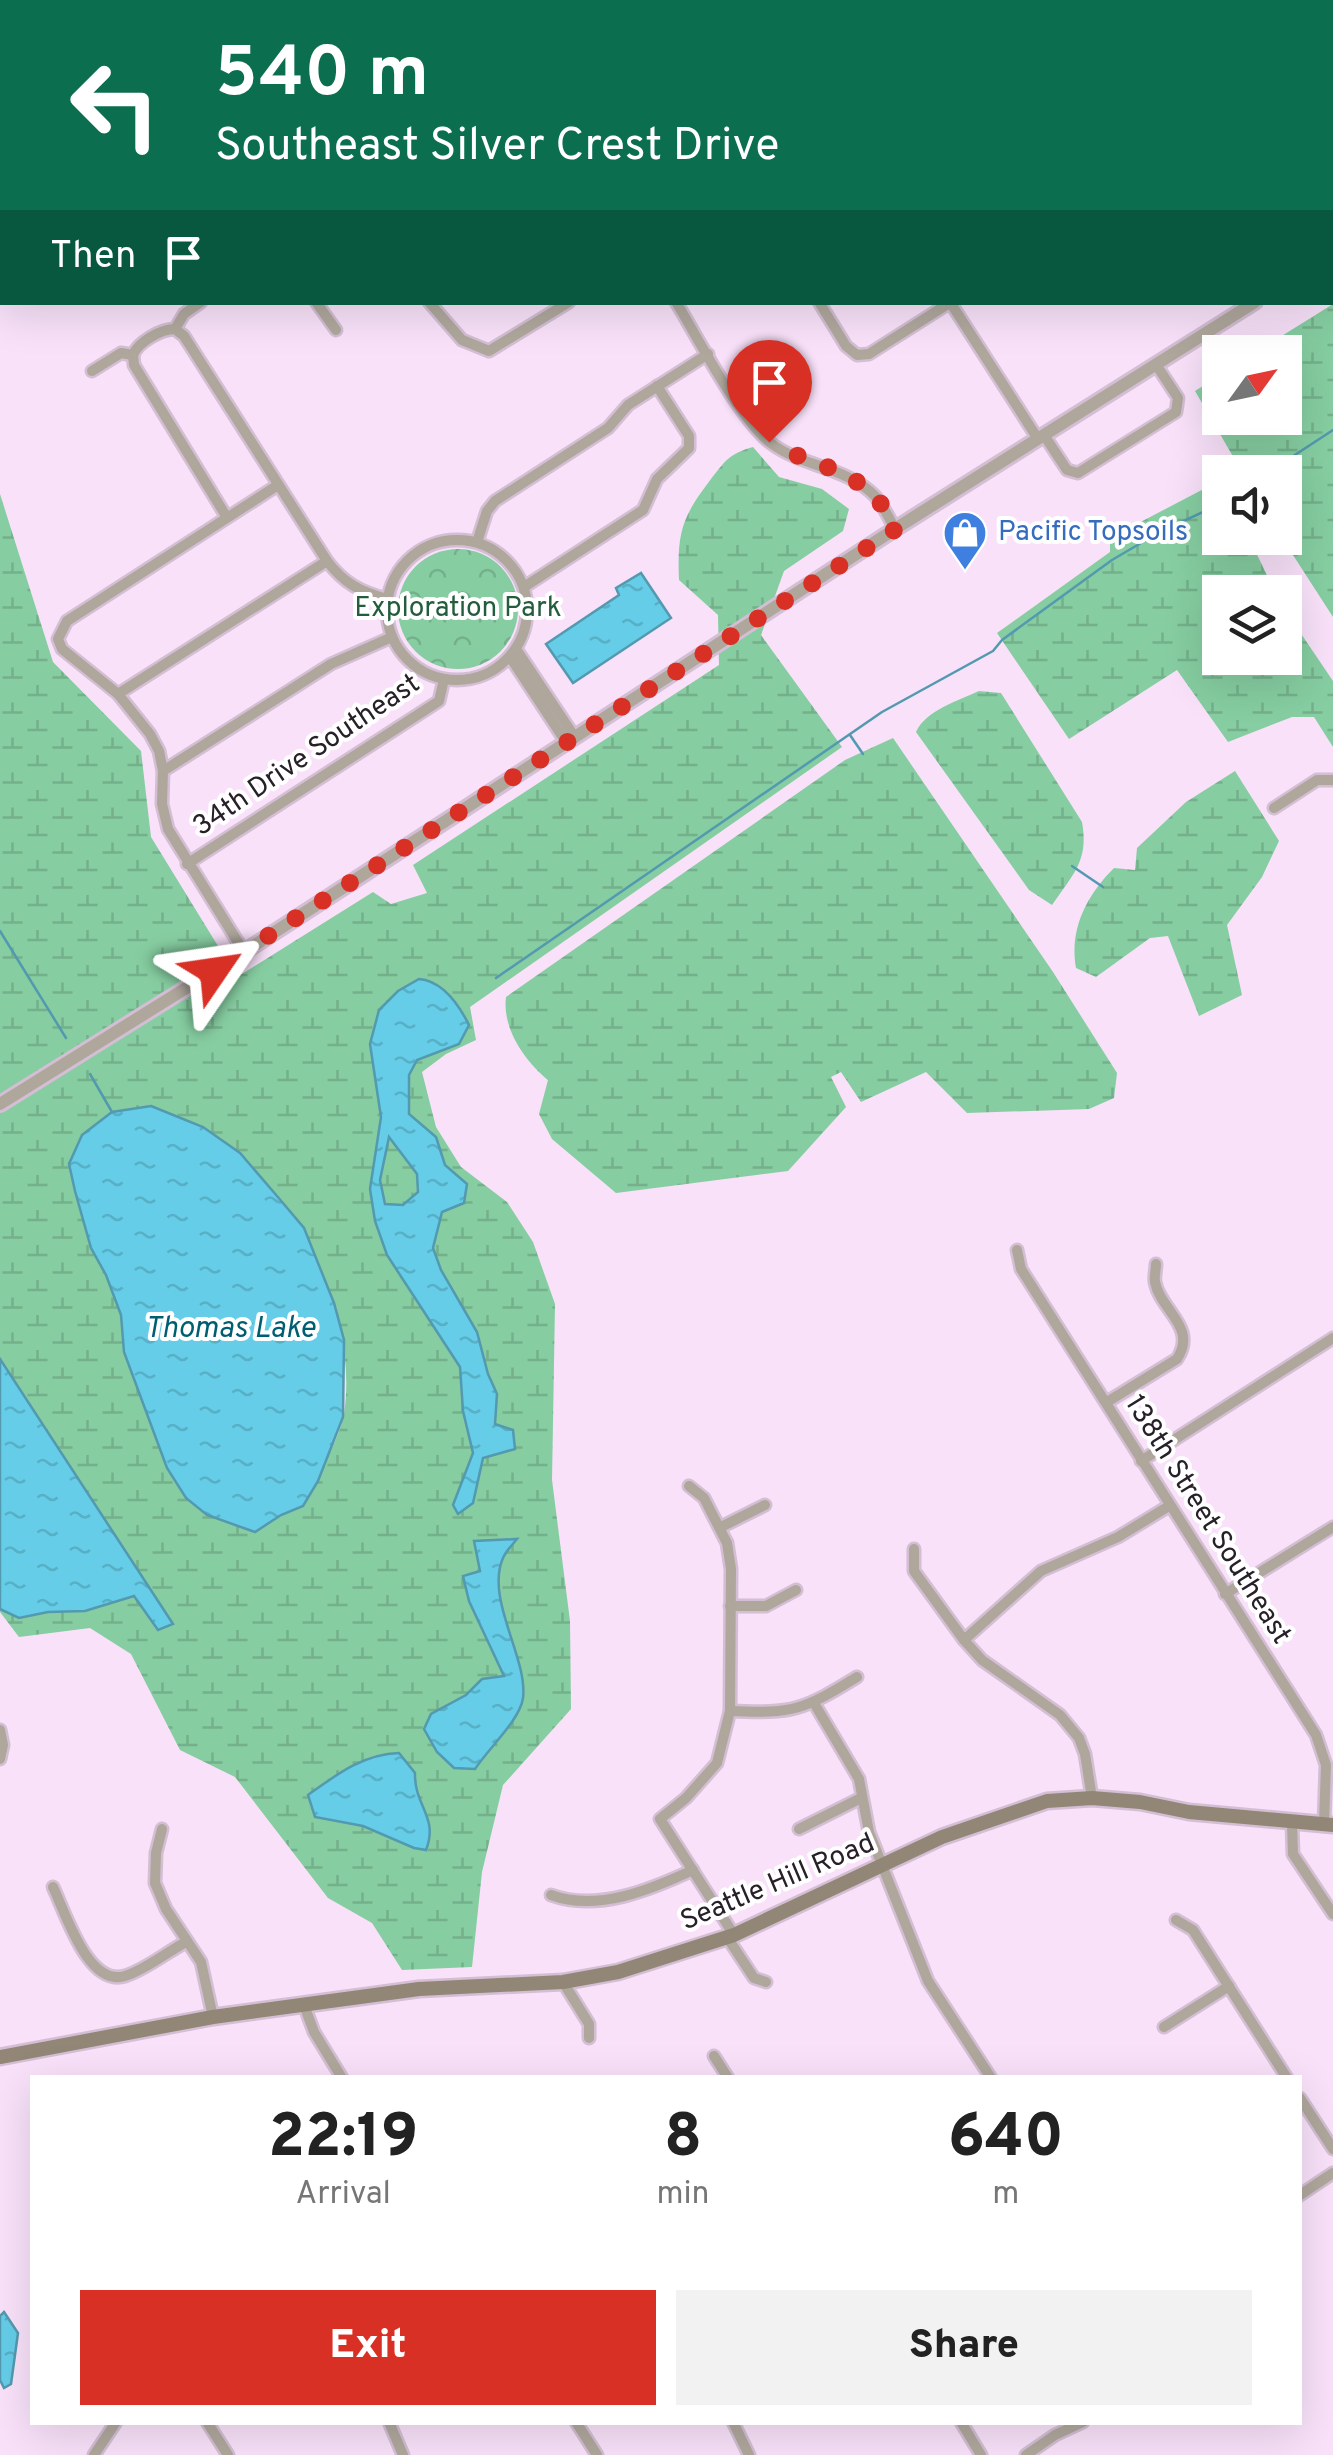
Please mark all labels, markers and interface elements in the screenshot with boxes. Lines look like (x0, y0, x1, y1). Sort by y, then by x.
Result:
text: 540 m (215, 32, 429, 121)
icon: left (50, 40, 180, 170)
text: Southeast Silver Crest Drive (215, 119, 779, 176)
icon: arrive (156, 230, 211, 285)
text: Then (50, 233, 136, 282)
north arrow (1202, 335, 1302, 435)
map controls (1202, 335, 1302, 675)
pin (727, 340, 812, 443)
icon: arrive (742, 355, 797, 410)
button: sound (1202, 455, 1302, 555)
shop icon: Pacific Topsoils (942, 510, 988, 571)
place label: Pacific Topsoils (998, 515, 1188, 551)
button: layers (1202, 575, 1302, 675)
park label: Exploration Park (354, 591, 562, 627)
street label: 34th Drive Southeast (186, 667, 428, 845)
position arrow (162, 919, 266, 1023)
water label: Thomas Lake (145, 1311, 316, 1348)
street label: 138th Street Southeast (1116, 1389, 1298, 1651)
street label: Seattle Hill Road (675, 1826, 881, 1940)
text: 22:19 (268, 2102, 418, 2178)
text: 8 (664, 2102, 702, 2178)
text: 640 (948, 2102, 1064, 2178)
text: Arrival (295, 2175, 391, 2215)
text: min (656, 2175, 710, 2215)
text: m (992, 2175, 1019, 2215)
button: Exit (80, 2290, 656, 2405)
button: Share (676, 2290, 1252, 2405)

